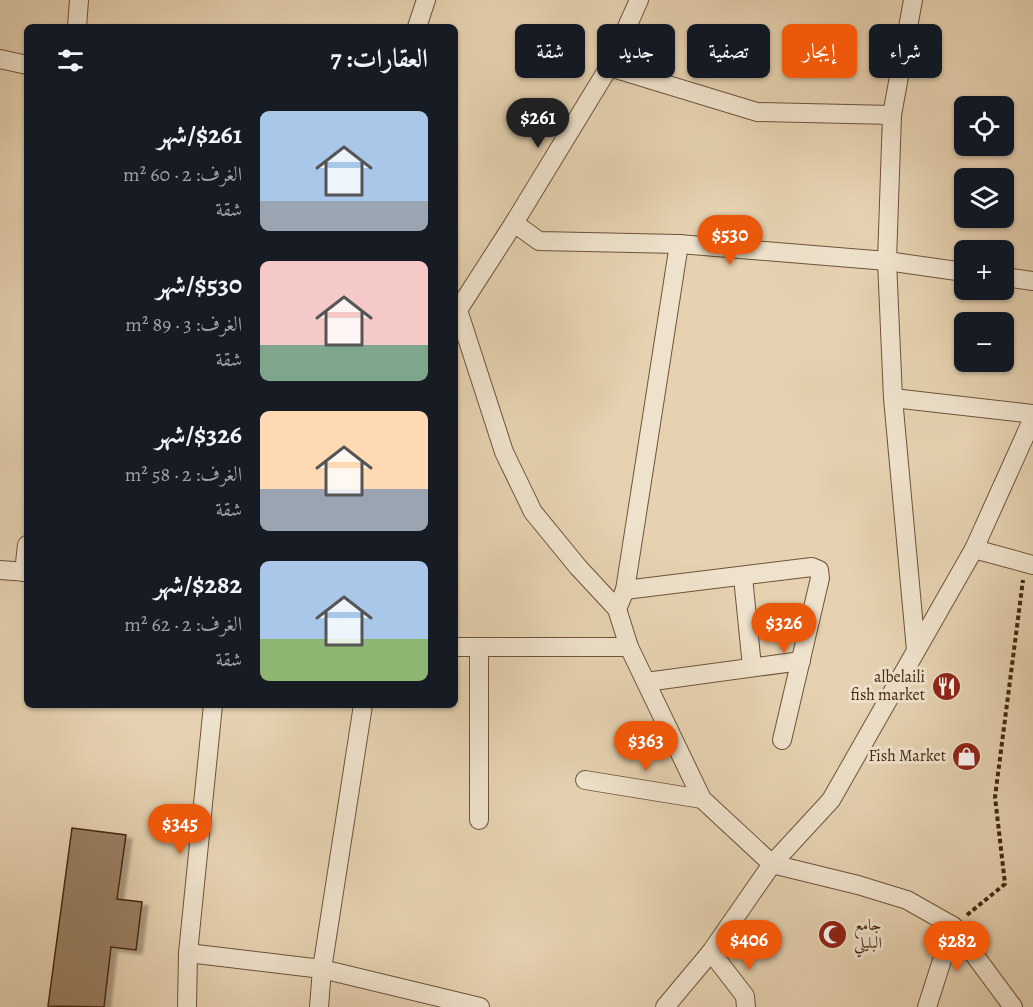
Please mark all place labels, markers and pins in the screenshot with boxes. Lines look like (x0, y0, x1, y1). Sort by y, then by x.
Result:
pin: $261 (502, 98, 574, 149)
pin: $530 (694, 215, 766, 266)
pin: $326 (748, 603, 820, 654)
place label: albelaili fish market (850, 666, 925, 706)
restaurant icon: albelaili fish market (930, 670, 962, 702)
pin: $363 (610, 721, 682, 772)
shop icon: Fish Market (951, 740, 983, 772)
place label: Fish Market (868, 745, 946, 767)
pin: $345 (144, 804, 216, 855)
place label: جامع البليلي (854, 914, 882, 958)
mosque icon: جامع البليلي (817, 918, 849, 950)
pin: $406 (713, 920, 785, 971)
pin: $282 (921, 921, 993, 972)

